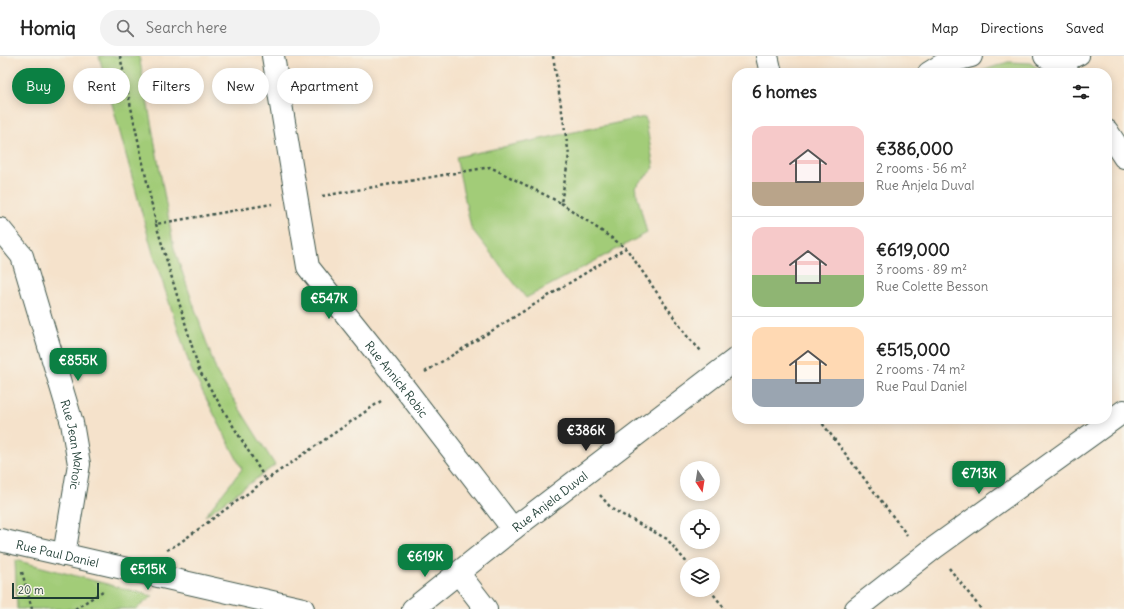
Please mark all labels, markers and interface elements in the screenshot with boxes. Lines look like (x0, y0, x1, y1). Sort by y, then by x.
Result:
search box (100, 10, 380, 46)
text: Homiq (20, 16, 76, 40)
icon: search (114, 17, 136, 39)
text: Search here (146, 18, 227, 37)
text: Map (931, 19, 958, 37)
text: Directions (980, 19, 1044, 37)
text: Saved (1066, 19, 1104, 37)
chip: Buy (12, 68, 65, 104)
chip: Rent (73, 68, 130, 104)
chip: Filters (138, 68, 204, 104)
chip: New (212, 68, 269, 104)
chip: Apartment (277, 68, 373, 104)
text: 6 homes (752, 81, 817, 103)
icon: filters (1070, 81, 1092, 103)
text: €386,000 (876, 138, 953, 160)
icon: home (784, 142, 832, 190)
text: 2 rooms · 56 m² (876, 160, 967, 177)
text: Rue Anjela Duval (876, 177, 974, 194)
text: €619,000 (876, 239, 950, 261)
icon: home (784, 243, 832, 291)
text: 3 rooms · 89 m² (876, 261, 967, 278)
text: Rue Colette Besson (876, 278, 988, 295)
pin: €547K (301, 286, 357, 320)
text: €547K (310, 290, 348, 307)
street label: Rue Annick Robic (362, 338, 432, 420)
text: €515,000 (876, 339, 950, 361)
icon: home (784, 343, 832, 391)
pin: €855K (50, 348, 106, 382)
text: €855K (59, 352, 97, 369)
text: 2 rooms · 74 m² (876, 361, 965, 378)
text: Rue Paul Daniel (876, 378, 967, 395)
street label: Rue Jean Mahoïc (58, 398, 87, 491)
pin: €386K (558, 418, 614, 452)
text: €386K (567, 422, 605, 439)
north arrow (680, 461, 720, 501)
map controls (680, 461, 720, 597)
pin: €713K (951, 461, 1007, 495)
text: €713K (961, 465, 997, 482)
street label: Rue Anjela Duval (509, 468, 590, 535)
button: locate (680, 509, 720, 549)
street label: Rue Paul Daniel (15, 536, 100, 570)
pin: €619K (397, 544, 453, 578)
text: €619K (407, 548, 443, 565)
pin: €515K (120, 557, 176, 591)
button: layers (680, 557, 720, 597)
text: €515K (130, 561, 166, 578)
scale bar (12, 581, 99, 600)
text: 20 m (18, 583, 44, 597)

